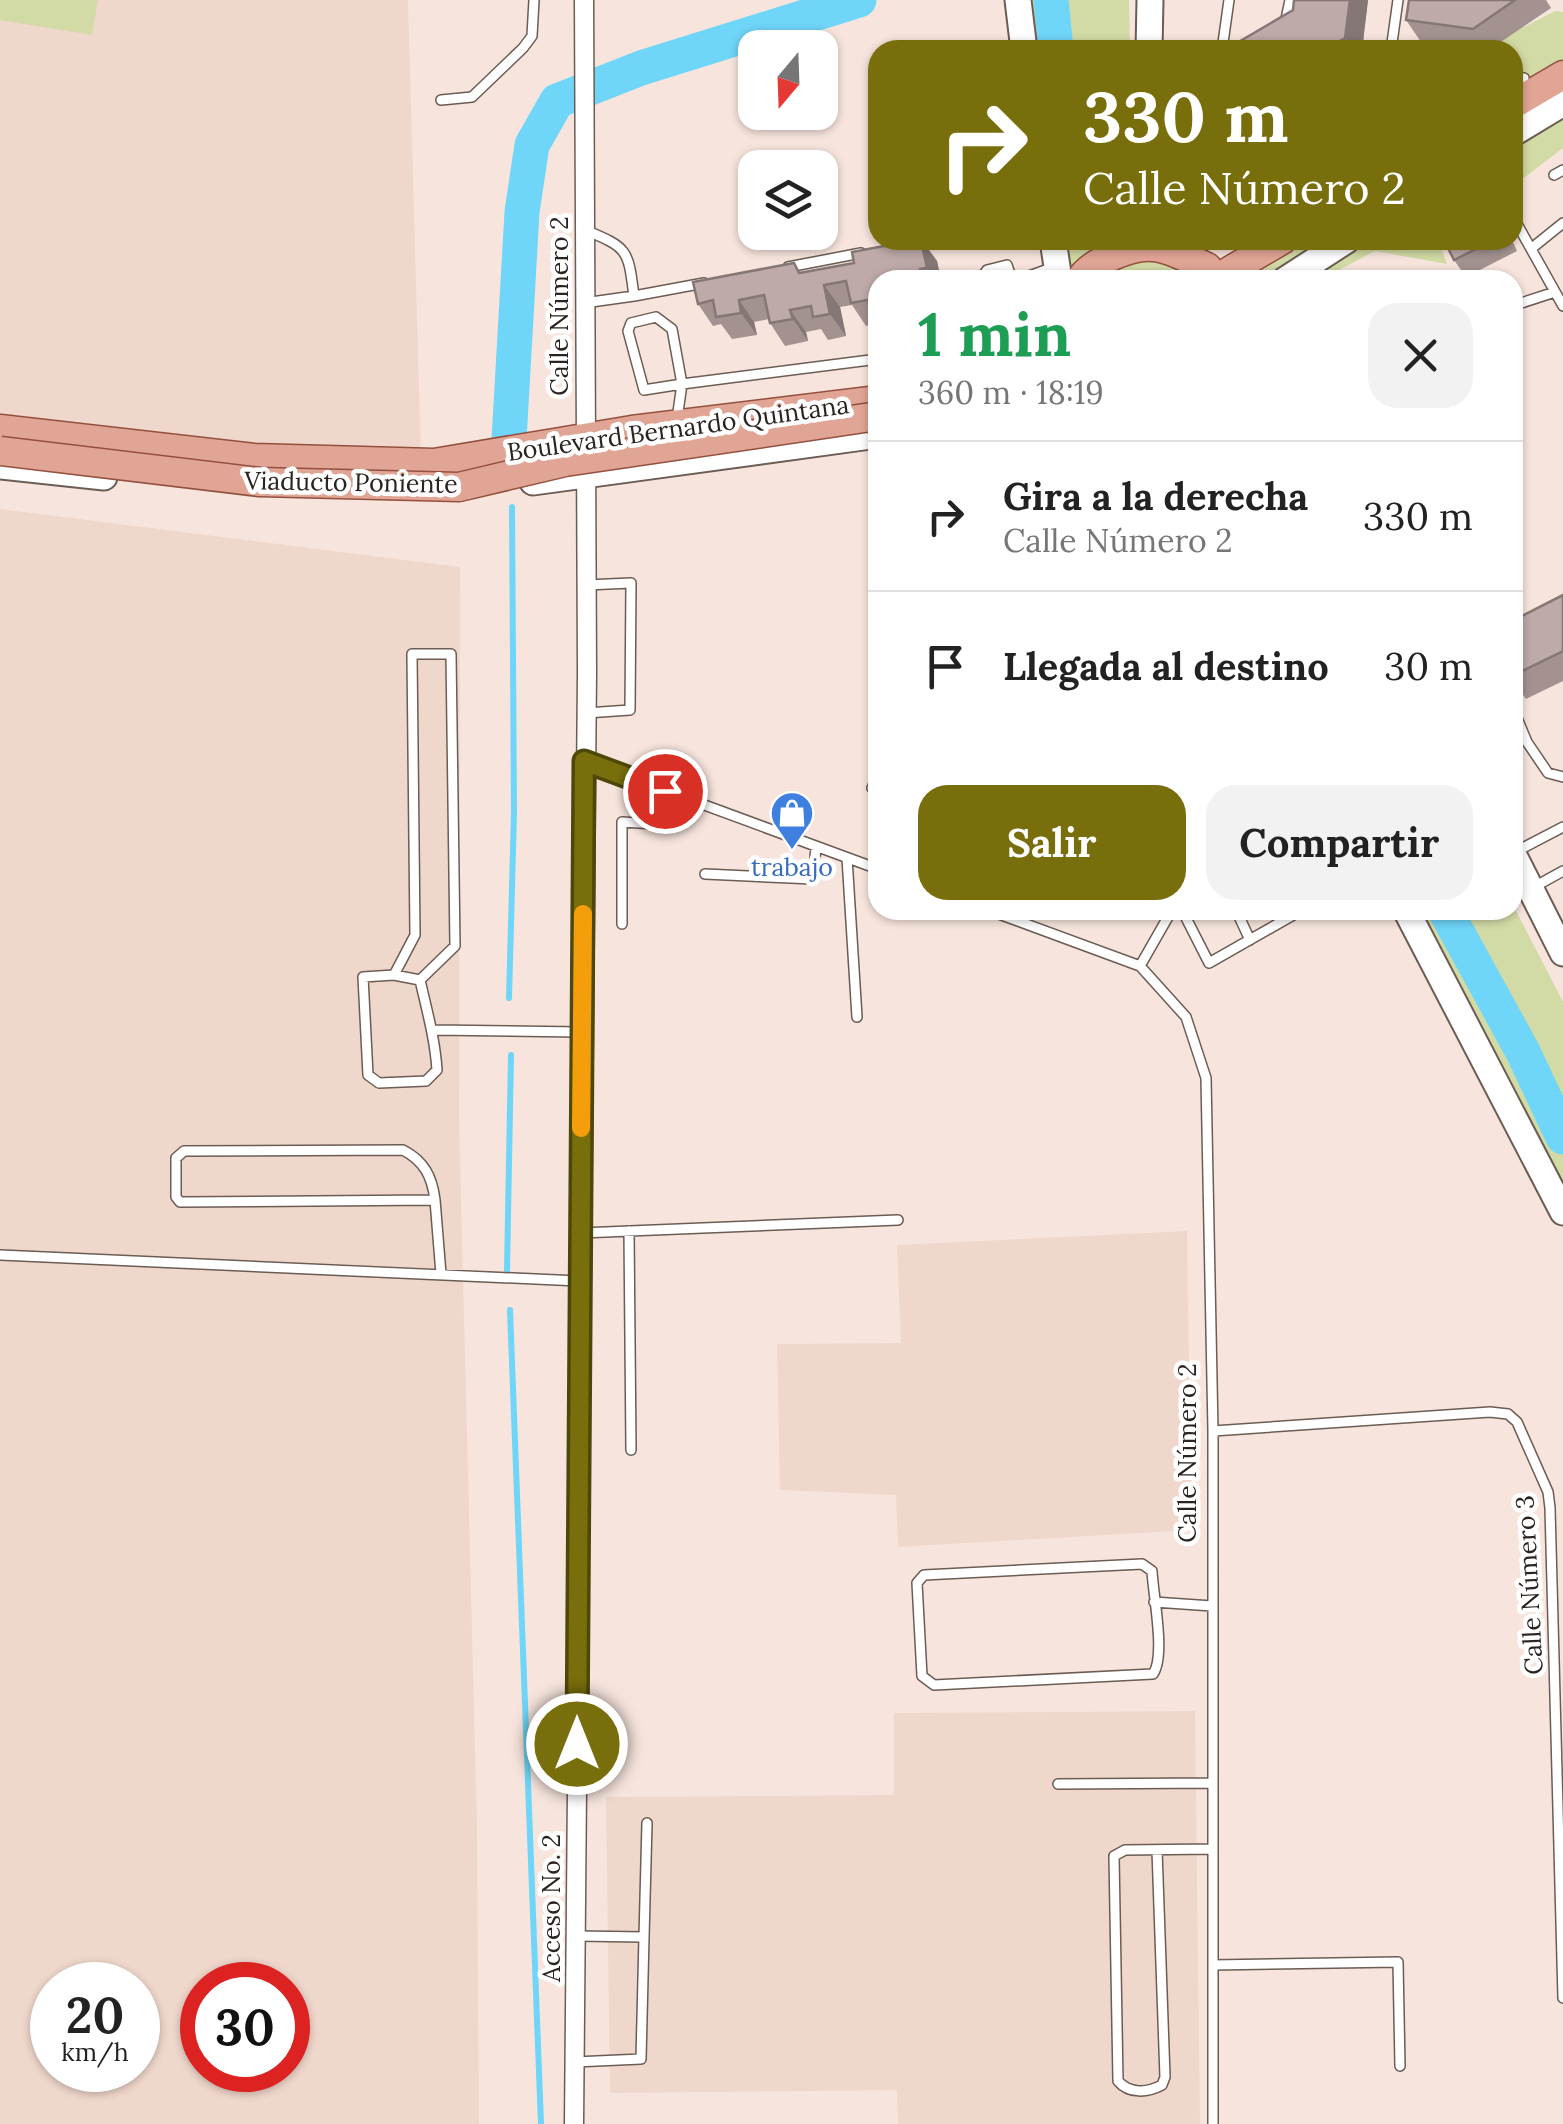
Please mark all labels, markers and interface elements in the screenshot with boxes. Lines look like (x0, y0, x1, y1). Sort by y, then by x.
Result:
north arrow (738, 30, 838, 130)
map controls (738, 30, 838, 250)
text: 330 m (1083, 72, 1289, 161)
icon: right (918, 80, 1048, 210)
button: layers (738, 150, 838, 250)
text: Calle Número 2 (1083, 159, 1406, 216)
street label: Calle Número 2 (543, 216, 575, 396)
text: 1 min (918, 296, 1071, 372)
button: close (1368, 303, 1473, 408)
text: 360 m · 18:19 (918, 372, 1104, 413)
street label: Boulevard Bernardo Quintana (505, 388, 851, 468)
street label: Viaducto Poniente (243, 464, 458, 500)
text: Gira a la derecha (1003, 472, 1308, 520)
icon: right (918, 489, 973, 544)
text: 330 m (1363, 492, 1473, 540)
text: Calle Número 2 (1003, 520, 1232, 561)
icon: arrive (918, 639, 973, 694)
text: Llegada al destino (1003, 642, 1329, 690)
text: 30 m (1384, 642, 1473, 690)
pin (623, 749, 708, 834)
icon: arrive (638, 764, 693, 819)
button: Salir (918, 785, 1186, 900)
button: Compartir (1206, 785, 1473, 900)
shop icon: trabajo (769, 790, 815, 851)
place label: trabajo (751, 851, 833, 883)
street label: Calle Número 2 (1171, 1363, 1203, 1543)
street label: Calle Número 3 (1508, 1494, 1550, 1676)
position arrow (525, 1692, 629, 1796)
street label: Acceso No. 2 (535, 1834, 567, 1983)
speed limit sign: 30 (180, 1962, 310, 2092)
text: 20 (66, 1983, 124, 2047)
text: km/h (61, 2036, 129, 2068)

